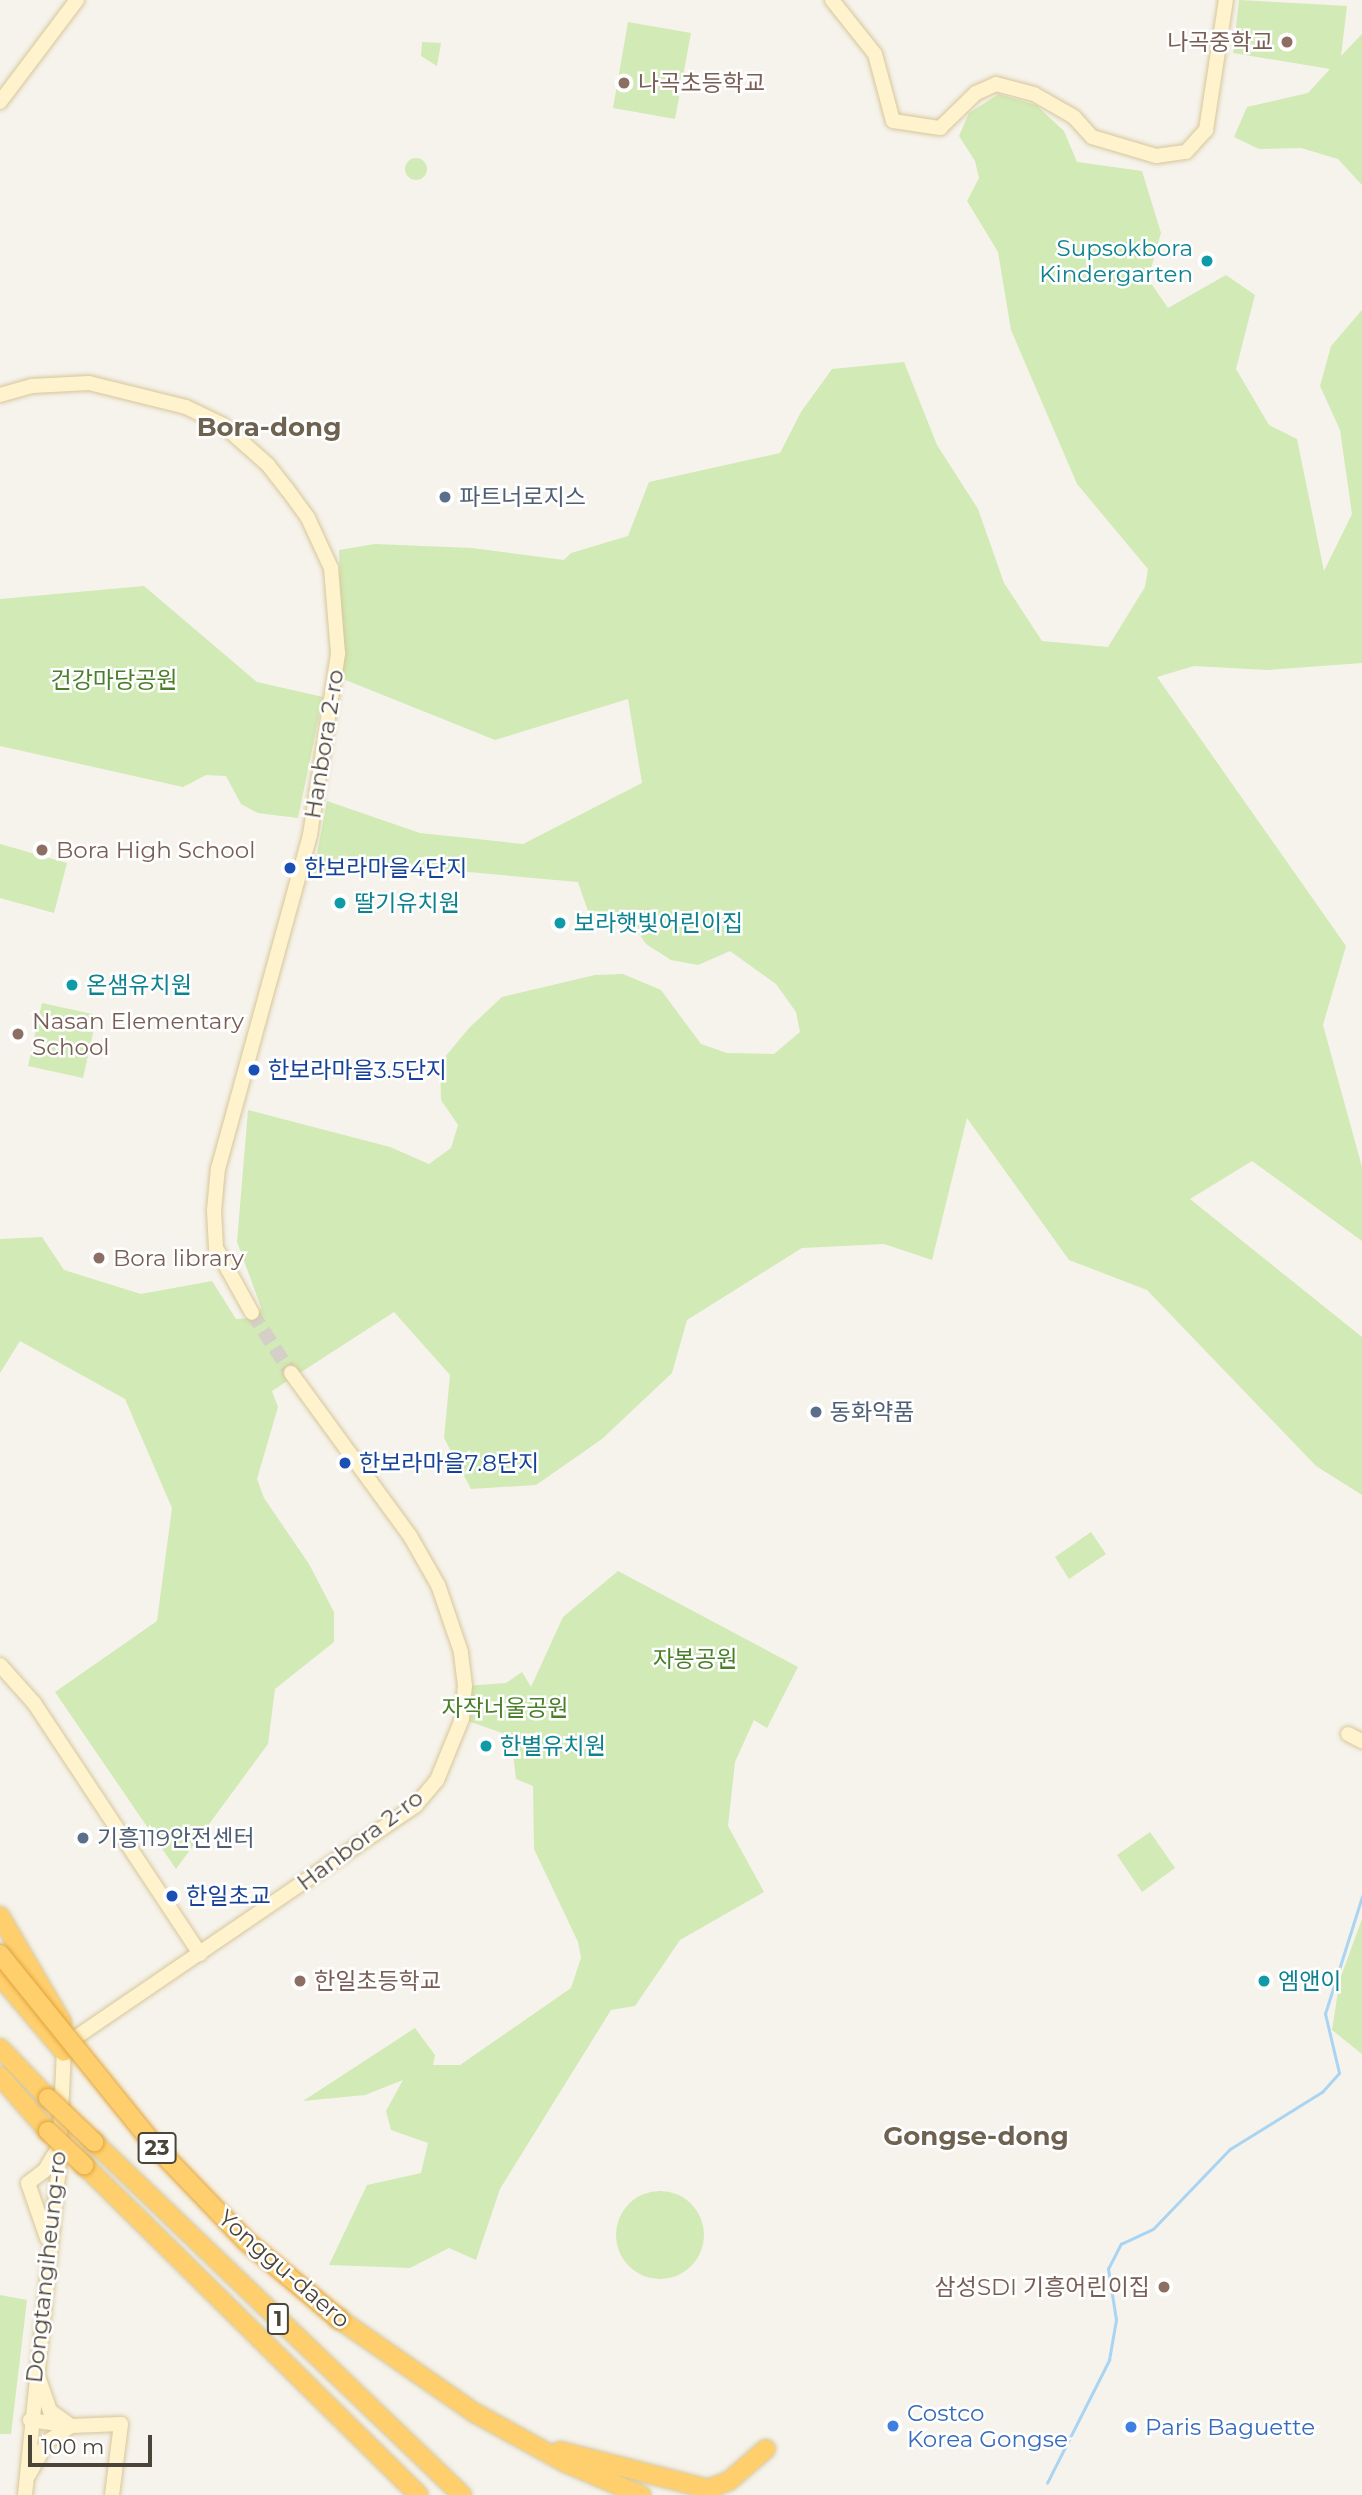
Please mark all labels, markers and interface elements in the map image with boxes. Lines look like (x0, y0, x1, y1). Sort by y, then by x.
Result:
place label: 나곡중학교 (1167, 28, 1273, 56)
marker: 나곡중학교 (1279, 34, 1295, 50)
place label: 나곡초등학교 (638, 69, 765, 97)
marker: 나곡초등학교 (616, 75, 632, 91)
place label: Supsokbora Kindergarten (1039, 234, 1193, 288)
marker: Supsokbora Kindergarten (1199, 253, 1215, 269)
district label: Bora-dong (197, 412, 341, 444)
place label: 파트너로지스 (459, 483, 586, 511)
marker: 파트너로지스 (437, 489, 453, 505)
park label: 건강마당공원 (51, 666, 177, 694)
street label: Hanbora 2-ro (299, 667, 349, 821)
place label: Bora High School (56, 836, 255, 864)
marker: Bora High School (34, 842, 50, 858)
place label: 한보라마을4단지 (304, 854, 467, 882)
marker: 한보라마을4단지 (282, 860, 298, 876)
place label: 딸기유치원 (354, 889, 460, 917)
marker: 딸기유치원 (332, 895, 348, 911)
place label: 보라햇빛어린이집 (574, 909, 743, 937)
marker: 보라햇빛어린이집 (552, 915, 568, 931)
place label: 온샘유치원 (86, 971, 192, 999)
marker: 온샘유치원 (64, 977, 80, 993)
place label: Nasan Elementary School (32, 1007, 244, 1061)
marker: Nasan Elementary School (10, 1026, 26, 1042)
place label: 한보라마을3.5단지 (268, 1056, 447, 1084)
marker: 한보라마을3.5단지 (246, 1062, 262, 1078)
place label: Bora library (113, 1244, 244, 1272)
marker: Bora library (91, 1250, 107, 1266)
place label: 동화약품 (830, 1398, 915, 1426)
marker: 동화약품 (808, 1404, 824, 1420)
place label: 한보라마을7.8단지 (359, 1449, 539, 1477)
marker: 한보라마을7.8단지 (337, 1455, 353, 1471)
park label: 자봉공원 (653, 1645, 737, 1673)
park label: 자작너울공원 (442, 1694, 568, 1722)
place label: 한별유치원 (500, 1732, 606, 1760)
marker: 한별유치원 (478, 1738, 494, 1754)
street label: Hanbora 2-ro (292, 1784, 428, 1896)
place label: 기흥119안전센터 (97, 1824, 255, 1852)
marker: 기흥119안전센터 (75, 1830, 91, 1846)
place label: 한일초교 (186, 1882, 271, 1910)
marker: 한일초교 (164, 1888, 180, 1904)
place label: 한일초등학교 (314, 1967, 441, 1995)
place label: 엠앤이 (1278, 1967, 1341, 1995)
marker: 한일초등학교 (292, 1973, 308, 1989)
marker: 엠앤이 (1256, 1973, 1272, 1989)
district label: Gongse-dong (883, 2121, 1069, 2153)
road number: 23 (136, 2130, 178, 2166)
street label: Dongtangiheung-ro (20, 2150, 72, 2384)
street label: Yonggu-daero (212, 2204, 356, 2334)
place label: 삼성SDI 기흥어린이집 (935, 2273, 1150, 2301)
marker: 삼성SDI 기흥어린이집 (1156, 2279, 1172, 2295)
road number: 1 (266, 2302, 290, 2336)
place label: Costco Korea Gongse (907, 2399, 1068, 2453)
place label: Paris Baguette (1145, 2413, 1315, 2441)
marker: Costco Korea Gongse (885, 2418, 901, 2434)
marker: Paris Baguette (1123, 2419, 1139, 2435)
scale bar (32, 2422, 156, 2466)
text: 100 m (41, 2434, 104, 2459)

